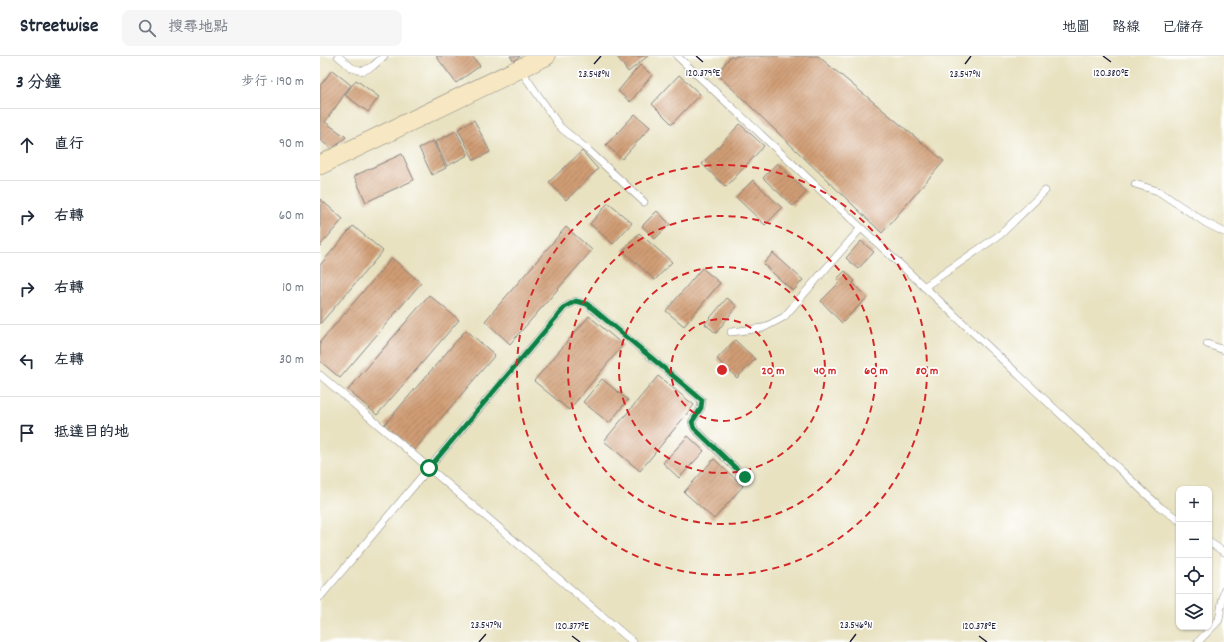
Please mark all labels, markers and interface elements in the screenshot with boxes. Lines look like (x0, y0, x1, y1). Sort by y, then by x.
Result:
search box (122, 10, 402, 46)
text: Streetwise (20, 14, 98, 41)
icon: search (136, 17, 158, 39)
text: 搜尋地點 (168, 17, 228, 39)
text: 地圖 (1062, 18, 1090, 38)
text: 路線 (1112, 18, 1140, 38)
text: 已儲存 (1162, 18, 1204, 38)
text: 120.379°E (686, 67, 721, 81)
text: 120.380°E (1093, 67, 1129, 81)
text: 23.548°N (578, 68, 610, 82)
text: 23.547°N (949, 68, 981, 82)
text: 3 分鐘 (16, 72, 61, 96)
text: 步行 · 190 m (241, 73, 304, 92)
icon: ahead (16, 134, 38, 156)
text: 直行 (54, 134, 84, 156)
text: 90 m (279, 135, 304, 154)
icon: right (16, 206, 38, 228)
text: 右轉 (54, 206, 84, 228)
text: 60 m (279, 207, 304, 226)
icon: right (16, 278, 38, 300)
text: 右轉 (54, 278, 84, 300)
text: 10 m (282, 279, 304, 298)
icon: left (16, 350, 38, 372)
text: 左轉 (54, 350, 84, 372)
text: 30 m (279, 351, 304, 370)
centre of rings (715, 363, 729, 377)
text: 20 m (762, 363, 784, 380)
text: 40 m (814, 363, 836, 380)
text: 60 m (864, 363, 888, 380)
text: 80 m (916, 363, 938, 380)
icon: arrive (16, 422, 38, 444)
text: 抵達目的地 (54, 422, 129, 444)
route start (420, 459, 438, 477)
route end (736, 468, 754, 486)
map controls (1176, 486, 1212, 630)
button: + (1176, 486, 1212, 522)
button: − (1176, 522, 1212, 558)
button: locate (1176, 558, 1212, 594)
button: layers (1176, 594, 1212, 630)
text: 23.547°N (470, 619, 502, 633)
text: 23.546°N (840, 619, 872, 633)
text: 120.377°E (555, 620, 589, 634)
text: 120.378°E (962, 620, 996, 634)

